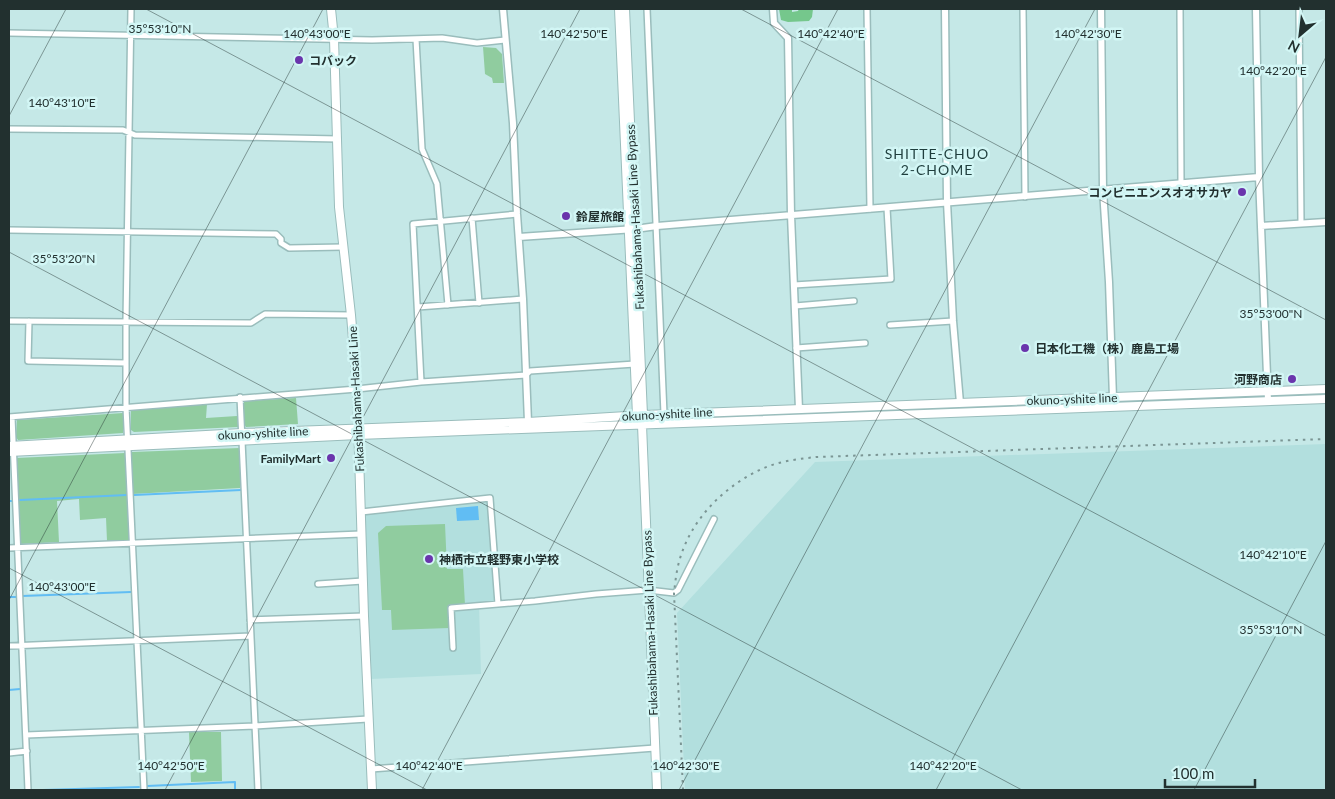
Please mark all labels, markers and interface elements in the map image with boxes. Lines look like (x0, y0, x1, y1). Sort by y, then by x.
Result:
north arrow (1275, 10, 1325, 60)
text: 35°53'10"N (129, 21, 191, 36)
text: 140°43'00"E (283, 26, 351, 41)
text: 140°42'50"E (540, 26, 608, 41)
text: 140°42'40"E (797, 26, 865, 41)
text: 140°42'30"E (1054, 26, 1122, 41)
text: N (1285, 37, 1302, 57)
place label: コバック (309, 53, 357, 68)
marker: コバック (293, 54, 305, 66)
text: 140°42'20"E (1239, 63, 1307, 78)
text: 140°43'10"E (28, 95, 96, 110)
street label: Fukashibahama-Hasaki Line Bypass (623, 124, 647, 310)
district label: SHITTE-CHUO 2-CHOME (885, 145, 989, 178)
place label: コンビニエンスオオサカヤ (1088, 185, 1232, 200)
marker: コンビニエンスオオサカヤ (1236, 186, 1248, 198)
place label: 鈴屋旅館 (575, 209, 624, 224)
marker: 鈴屋旅館 (560, 210, 572, 222)
text: 35°53'20"N (33, 251, 95, 266)
text: 35°53'00"N (1240, 306, 1302, 321)
street label: Fukashibahama-Hasaki Line (345, 326, 367, 472)
place label: 日本化工機（株）鹿島工場 (1035, 341, 1179, 356)
marker: 日本化工機（株）鹿島工場 (1019, 342, 1031, 354)
place label: 河野商店 (1234, 372, 1282, 387)
marker: 河野商店 (1286, 373, 1298, 385)
street label: okuno-yshite line (1026, 390, 1118, 408)
street label: okuno-yshite line (621, 404, 713, 424)
street label: okuno-yshite line (217, 423, 309, 443)
place label: FamilyMart (260, 451, 322, 466)
marker: FamilyMart (325, 452, 337, 464)
street label: Fukashibahama-Hasaki Line Bypass (639, 530, 661, 716)
text: 140°42'10"E (1239, 547, 1307, 562)
place label: 神栖市立軽野東小学校 (439, 552, 559, 567)
marker: 神栖市立軽野東小学校 (423, 553, 435, 565)
text: 140°43'00"E (28, 579, 96, 594)
text: 35°53'10"N (1240, 622, 1302, 637)
scale bar (1165, 756, 1255, 788)
text: 140°42'50"E (137, 758, 205, 773)
text: 140°42'40"E (395, 758, 463, 773)
text: 140°42'30"E (652, 758, 720, 773)
text: 140°42'20"E (909, 758, 977, 773)
text: 100 m (1172, 764, 1214, 782)

